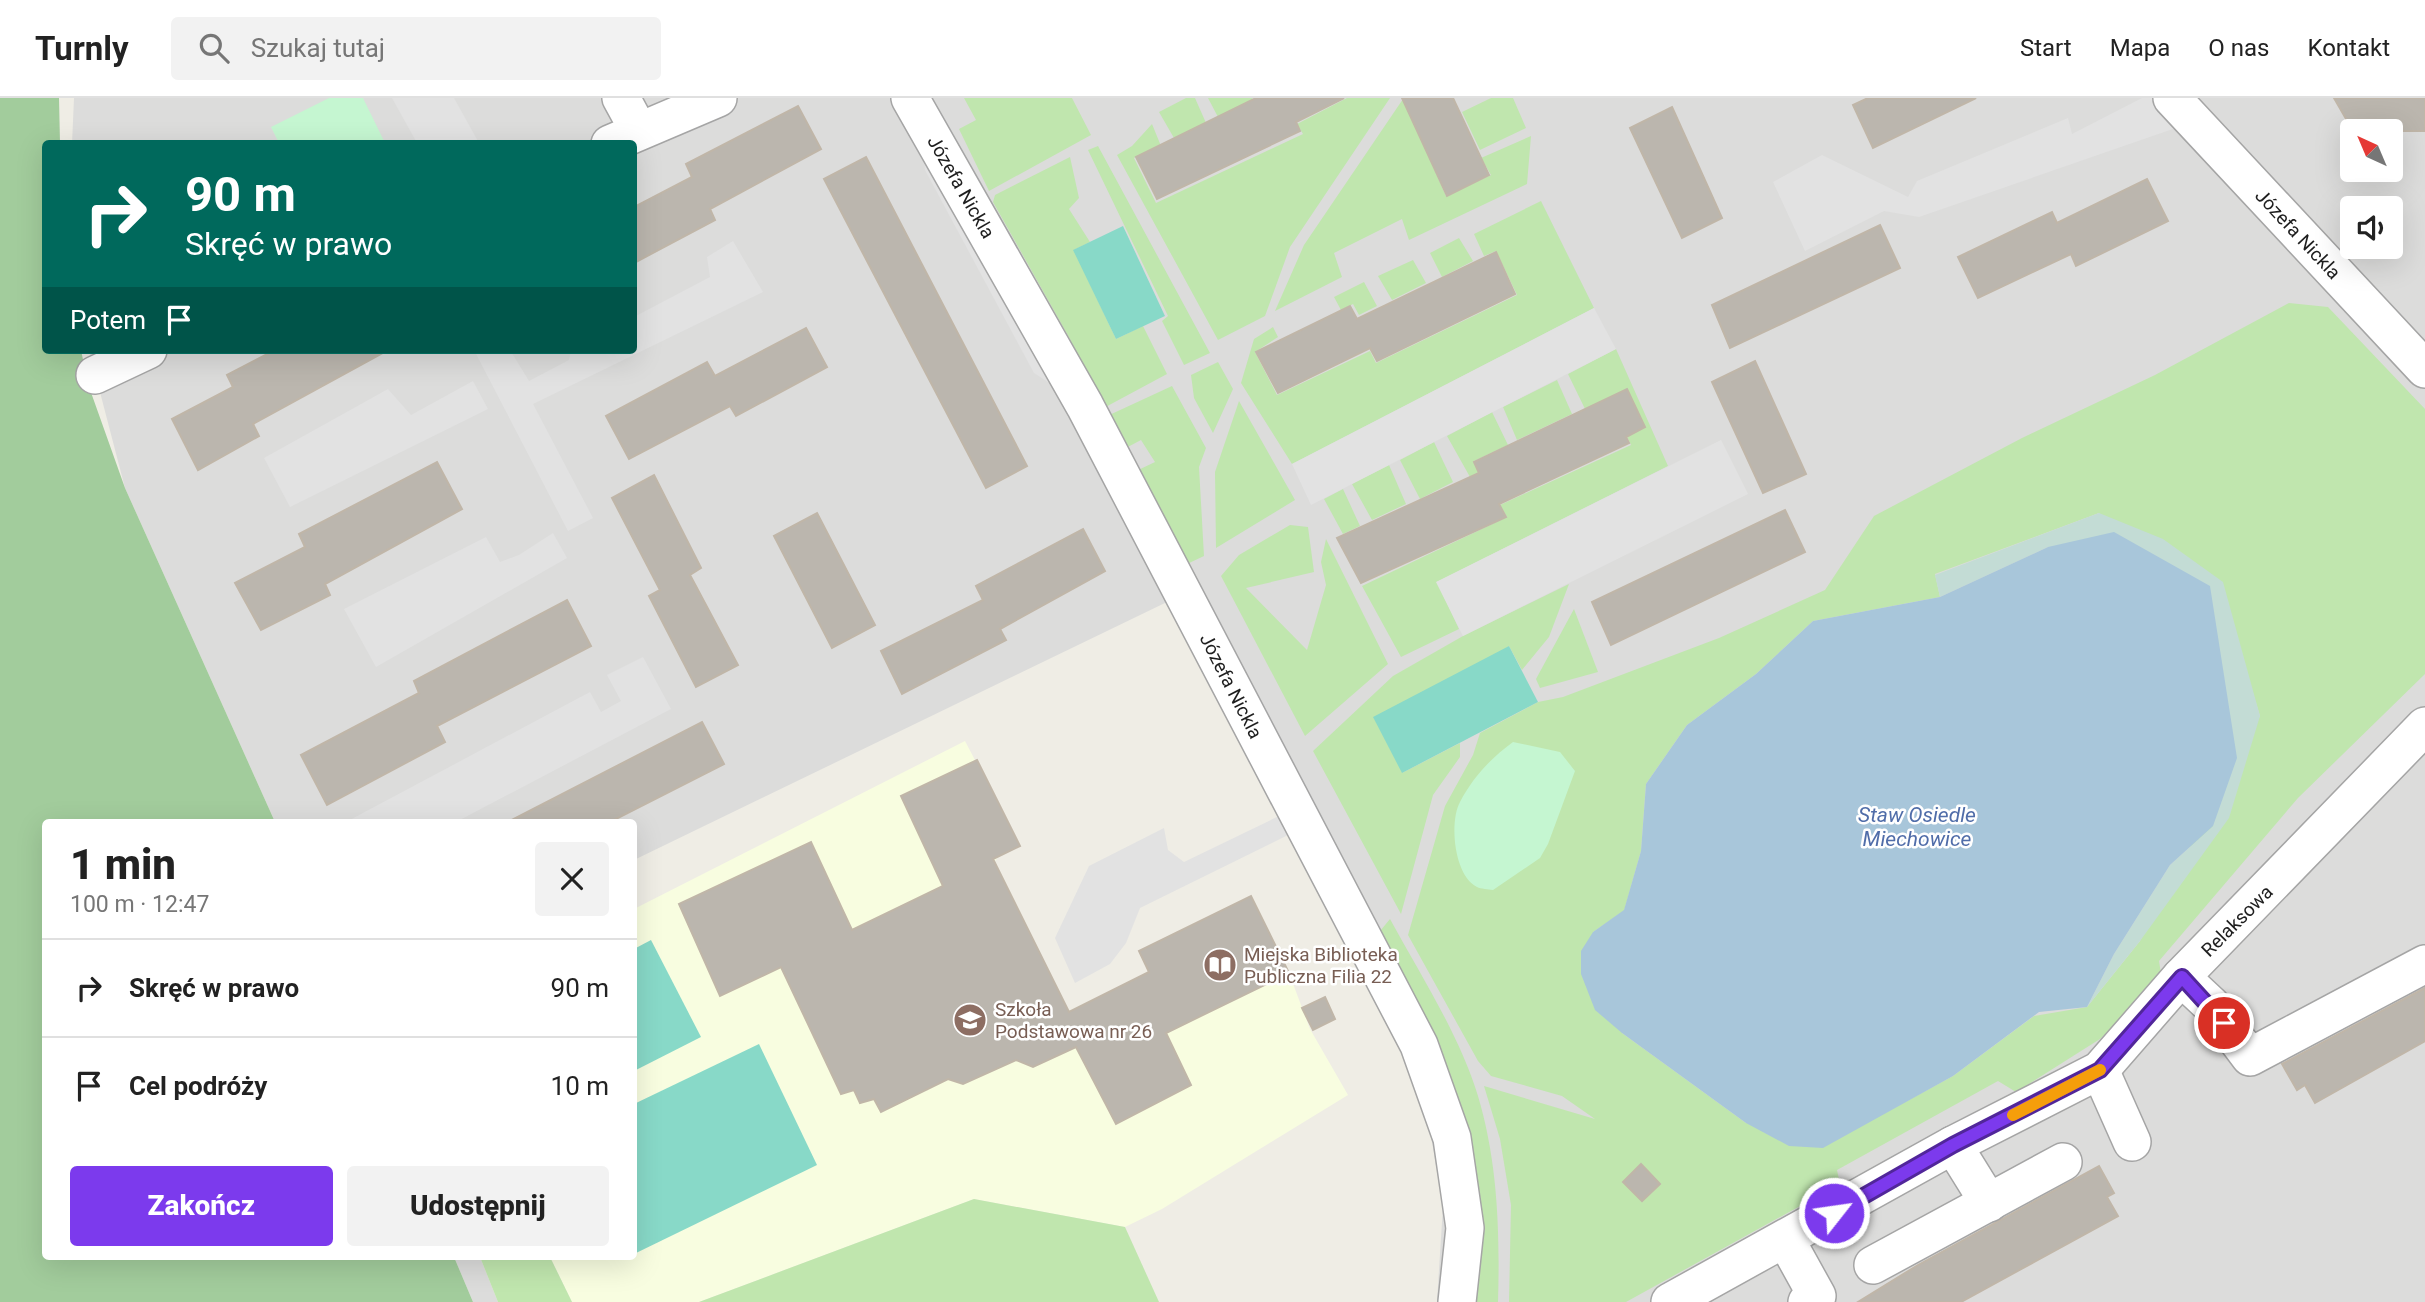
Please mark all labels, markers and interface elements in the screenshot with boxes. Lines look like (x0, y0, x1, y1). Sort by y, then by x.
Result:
search box (171, 17, 661, 80)
text: Turnly (35, 29, 129, 68)
icon: search (195, 29, 233, 67)
text: Szukaj tutaj (251, 33, 385, 63)
text: Start (2020, 34, 2072, 62)
text: Mapa (2110, 34, 2170, 62)
text: O nas (2208, 34, 2269, 62)
text: Kontakt (2307, 34, 2390, 62)
north arrow (2340, 119, 2403, 182)
map controls (2340, 119, 2403, 259)
street label: Józefa Nickla (922, 132, 1000, 242)
text: 90 m (185, 166, 296, 223)
icon: right (70, 168, 161, 259)
street label: Józefa Nickla (2250, 184, 2346, 284)
button: sound (2340, 196, 2403, 259)
text: Skręć w prawo (185, 225, 392, 263)
icon: arrive (160, 301, 198, 339)
text: Potem (70, 305, 146, 335)
street label: Józefa Nickla (1195, 630, 1267, 742)
water label: Staw Osiedle Miechowice (1858, 803, 1976, 851)
text: 1 min (70, 840, 176, 889)
button: close (535, 842, 609, 916)
street label: Relaksowa (2196, 880, 2278, 962)
text: 100 m · 12:47 (70, 891, 209, 918)
place label: Miejska Biblioteka Publiczna Filia 22 (1244, 943, 1398, 988)
library icon: Miejska Biblioteka Publiczna Filia 22 (1201, 946, 1239, 984)
icon: right (70, 969, 108, 1007)
text: Skręć w prawo (129, 973, 299, 1003)
text: 90 m (551, 973, 609, 1003)
pin (2194, 993, 2254, 1053)
place label: Szkoła Podstawowa nr 26 (995, 998, 1152, 1043)
school or university icon: Szkoła Podstawowa nr 26 (951, 1001, 989, 1039)
icon: arrive (2205, 1004, 2243, 1042)
icon: arrive (70, 1067, 108, 1105)
text: Cel podróży (129, 1071, 267, 1101)
text: 10 m (551, 1071, 609, 1101)
button: Zakończ (70, 1166, 333, 1246)
button: Udostępnij (347, 1166, 609, 1246)
position arrow (1797, 1176, 1871, 1250)

